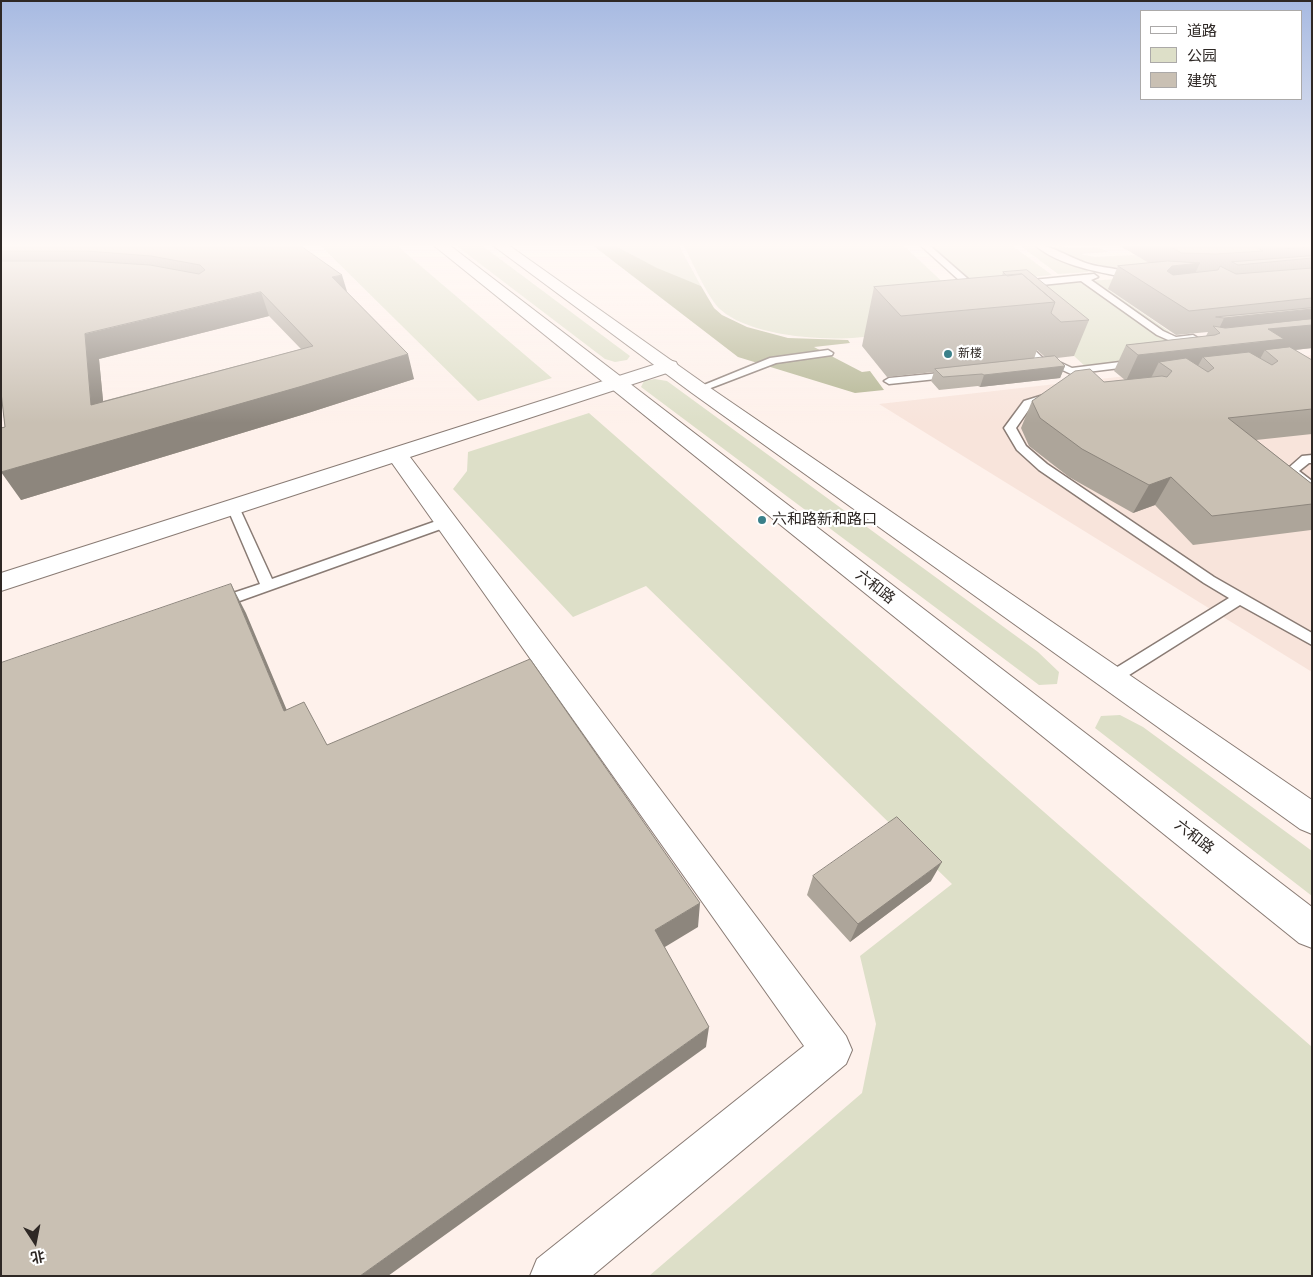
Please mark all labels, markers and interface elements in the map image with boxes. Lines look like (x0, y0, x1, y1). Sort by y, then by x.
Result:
legend (1140, 10, 1303, 100)
text: 道路 (1187, 20, 1217, 40)
text: 公园 (1187, 45, 1217, 65)
text: 建筑 (1187, 70, 1217, 90)
place label: 新楼 (958, 347, 982, 361)
marker: 新楼 (942, 348, 954, 360)
place label: 六和路新和路口 (772, 511, 877, 529)
marker: 六和路新和路口 (756, 514, 768, 526)
street label: 六和路 (852, 566, 898, 608)
street label: 六和路 (1171, 816, 1217, 858)
north arrow (10, 1217, 60, 1267)
text: 北 (29, 1247, 47, 1268)

